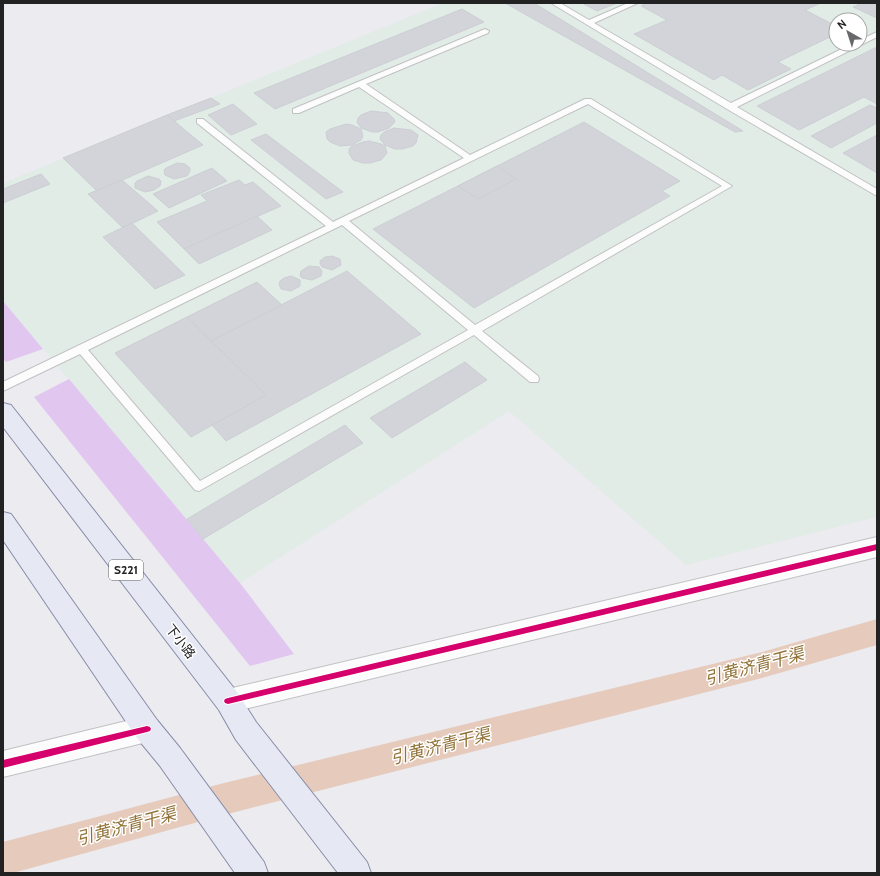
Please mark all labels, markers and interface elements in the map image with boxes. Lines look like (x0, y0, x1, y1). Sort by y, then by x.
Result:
north arrow (828, 12, 868, 52)
text: N (834, 16, 849, 32)
road number: S221 (109, 560, 143, 580)
street label: 下小路 (163, 621, 199, 661)
water label: 引黄济青干渠 (702, 642, 809, 689)
water label: 引黄济青干渠 (388, 723, 495, 768)
water label: 引黄济青干渠 (74, 802, 181, 849)

